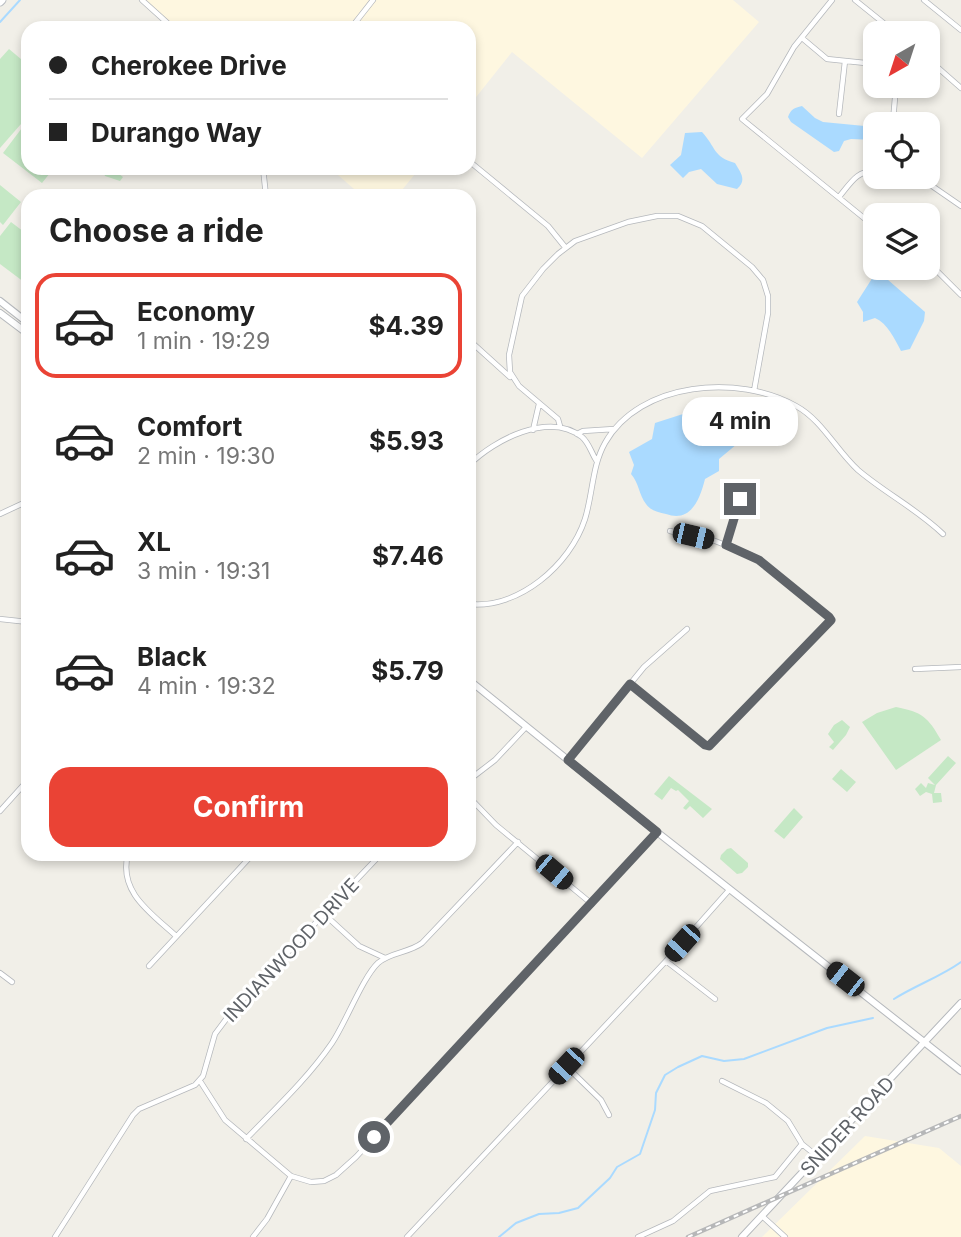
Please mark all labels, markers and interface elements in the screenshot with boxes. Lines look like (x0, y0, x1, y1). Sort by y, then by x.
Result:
north arrow (863, 21, 940, 98)
map controls (863, 21, 940, 280)
text: Cherokee Drive (91, 50, 287, 81)
button: locate (863, 112, 940, 189)
text: Durango Way (91, 117, 262, 148)
button: layers (863, 203, 940, 280)
text: Choose a ride (49, 211, 264, 250)
icon: car (53, 294, 116, 357)
text: Economy (137, 296, 255, 327)
text: $4.39 (369, 310, 444, 341)
text: 1 min · 19:29 (137, 327, 270, 355)
callout: 4 min (682, 398, 798, 447)
text: 4 min (709, 407, 771, 435)
icon: car (53, 409, 116, 472)
text: Comfort (137, 411, 242, 442)
text: $5.93 (369, 425, 444, 456)
text: 2 min · 19:30 (137, 442, 275, 470)
route end (724, 483, 756, 515)
car (671, 521, 716, 551)
icon: car (53, 524, 116, 587)
text: XL (137, 526, 171, 557)
text: $7.46 (372, 540, 444, 571)
text: 3 min · 19:31 (137, 557, 270, 585)
icon: car (53, 639, 116, 702)
text: Black (137, 641, 207, 672)
text: $5.79 (371, 655, 444, 686)
text: 4 min · 19:32 (137, 672, 276, 700)
button: Confirm (49, 767, 448, 847)
car (532, 850, 577, 894)
street label: INDIANWOOD DRIVE (219, 874, 364, 1027)
car (661, 920, 704, 966)
car (822, 958, 869, 1000)
car (544, 1043, 589, 1089)
street label: SNIDER ROAD (796, 1072, 899, 1181)
route start (358, 1121, 390, 1153)

